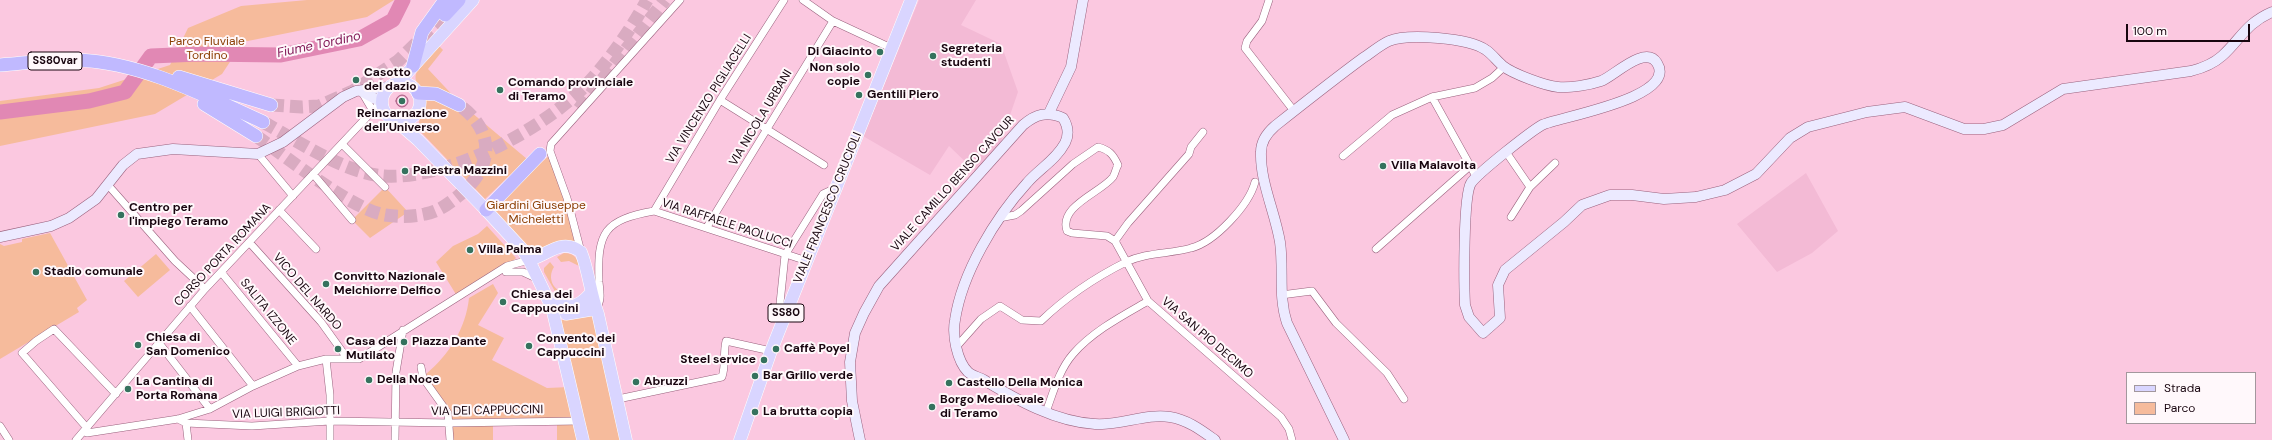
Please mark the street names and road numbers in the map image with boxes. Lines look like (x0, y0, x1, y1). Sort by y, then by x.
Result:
street label: VIA VINCENZO PIGLIACELLI (663, 32, 755, 166)
road number: SS80var (28, 52, 82, 70)
street label: VIA NICOLA URBANI (727, 67, 795, 169)
street label: VIALE CAMILLO BENSO CAVOUR (888, 113, 1018, 255)
street label: VIALE FRANCESCO CRUCIOLI (791, 130, 865, 286)
street label: VIA RAFFAELE PAOLUCCI (660, 196, 794, 252)
street label: CORSO PORTA ROMANA (172, 201, 274, 309)
street label: VICO DEL NARDO (270, 251, 344, 333)
street label: SALITA IZZONE (237, 276, 299, 348)
street label: VIA SAN PIO DECIMO (1158, 294, 1256, 382)
road number: SS80 (768, 304, 804, 322)
street label: VIA DEI CAPPUCCINI (431, 403, 543, 419)
street label: VIA LUIGI BRIGIOTTI (232, 404, 340, 422)

